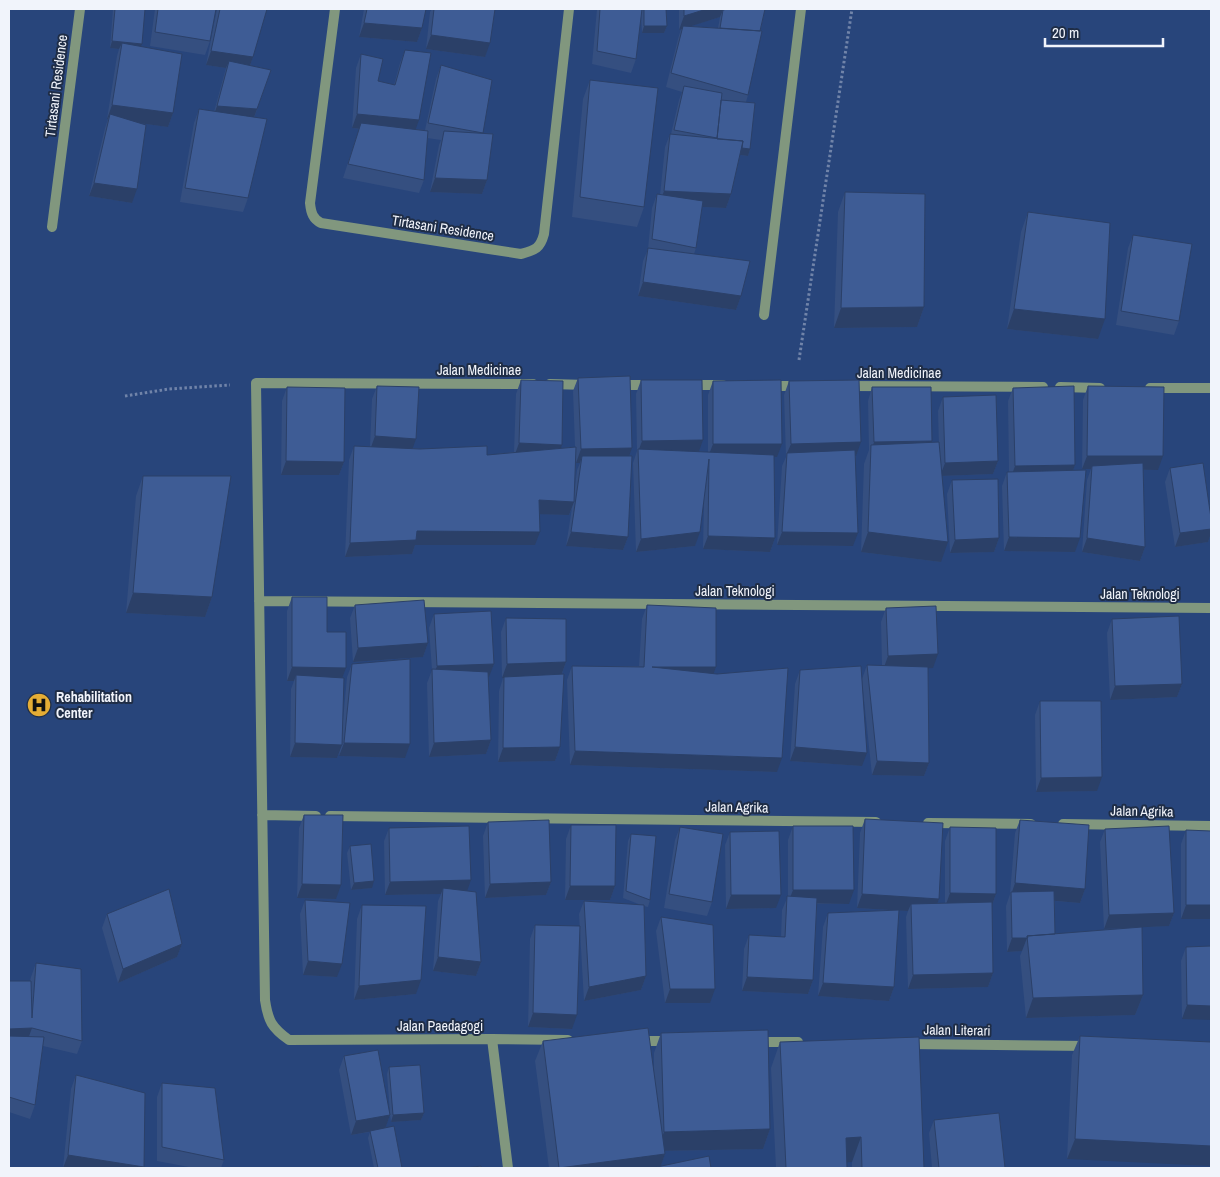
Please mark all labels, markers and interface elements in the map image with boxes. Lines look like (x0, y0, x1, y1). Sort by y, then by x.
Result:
scale bar (1045, 15, 1162, 47)
text: 20 m (1052, 22, 1079, 43)
street label: Tirtasani Residence (41, 34, 71, 138)
street label: Tirtasani Residence (391, 211, 495, 245)
street label: Jalan Medicinae (437, 361, 521, 379)
street label: Jalan Medicinae (857, 364, 941, 382)
street label: Jalan Teknologi (695, 582, 775, 600)
street label: Jalan Teknologi (1100, 585, 1180, 603)
place label: Rehabilitation Center (56, 688, 132, 722)
hospital icon: Rehabilitation Center (26, 692, 52, 718)
street label: Jalan Agrika (705, 797, 769, 817)
street label: Jalan Agrika (1110, 801, 1174, 821)
street label: Jalan Paedagogi (397, 1017, 483, 1035)
street label: Jalan Literari (923, 1020, 991, 1040)

